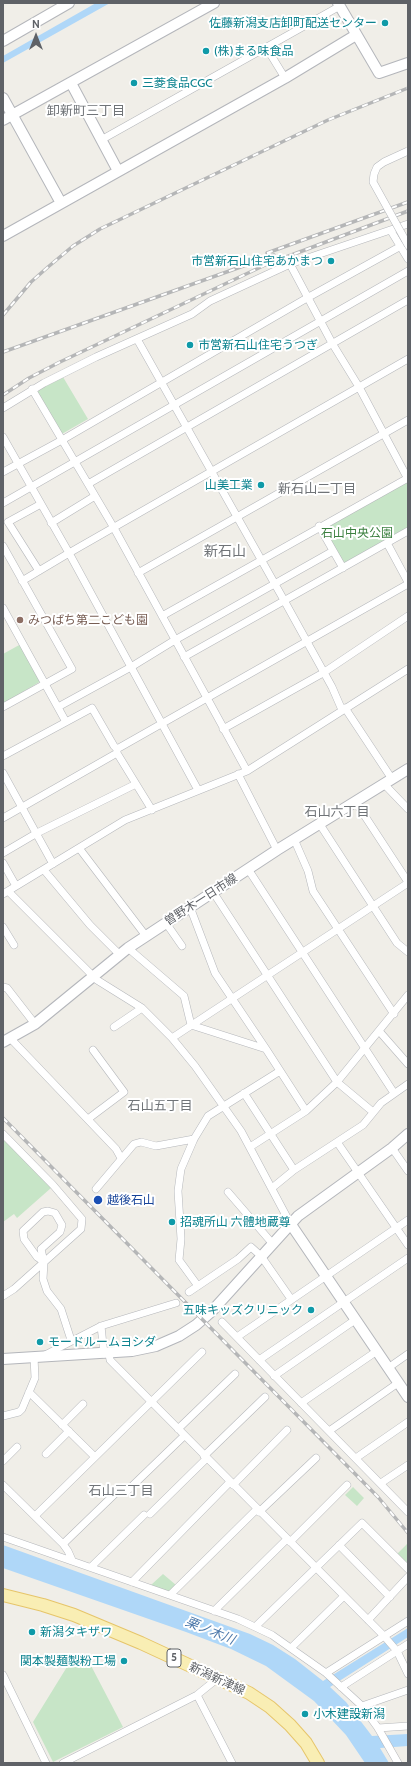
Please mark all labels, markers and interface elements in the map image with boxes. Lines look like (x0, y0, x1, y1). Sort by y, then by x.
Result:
north arrow (16, 16, 56, 56)
place label: 佐藤新潟支店卸町配送センター (209, 16, 377, 30)
text: N (32, 17, 40, 31)
marker: 佐藤新潟支店卸町配送センター (380, 18, 390, 28)
place label: (株)まる味食品 (214, 44, 294, 58)
marker: (株)まる味食品 (201, 46, 211, 56)
place label: 三菱食品CGC (142, 76, 213, 90)
marker: 三菱食品CGC (129, 78, 139, 88)
district label: 卸新町三丁目 (47, 103, 125, 119)
place label: 市営新石山住宅あかまつ (191, 254, 323, 268)
marker: 市営新石山住宅あかまつ (326, 256, 336, 266)
place label: 市営新石山住宅うつぎ (198, 338, 318, 352)
marker: 市営新石山住宅うつぎ (185, 340, 195, 350)
place label: 山美工業 (205, 478, 253, 492)
marker: 山美工業 (256, 480, 266, 490)
district label: 新石山二丁目 (278, 481, 356, 497)
park label: 石山中央公園 (321, 526, 393, 540)
district label: 新石山 (204, 544, 246, 560)
place label: みつばち第二こども園 (28, 613, 148, 627)
marker: みつばち第二こども園 (15, 615, 25, 625)
district label: 石山六丁目 (305, 804, 369, 820)
street label: 曽野木一日市線 (162, 871, 240, 929)
district label: 石山五丁目 (128, 1098, 192, 1114)
place label: 越後石山 (107, 1193, 155, 1207)
marker: 越後石山 (92, 1194, 104, 1206)
place label: 招魂所山 六體地蔵尊 (180, 1215, 291, 1229)
marker: 招魂所山 六體地蔵尊 (167, 1217, 177, 1227)
place label: 五味キッズクリニック (183, 1303, 303, 1317)
marker: 五味キッズクリニック (306, 1305, 316, 1315)
place label: モードルームヨシダ (48, 1335, 156, 1349)
marker: モードルームヨシダ (35, 1337, 45, 1347)
district label: 石山三丁目 (89, 1483, 153, 1499)
water label: 栗ノ木川 (183, 1614, 237, 1648)
place label: 新潟タキザワ (40, 1625, 112, 1639)
marker: 新潟タキザワ (27, 1627, 37, 1637)
road number: 5 (167, 1649, 181, 1667)
place label: 関本製麺製粉工場 (20, 1654, 116, 1668)
marker: 関本製麺製粉工場 (119, 1656, 129, 1666)
street label: 新潟新津線 (187, 1660, 247, 1698)
place label: 小木建設新潟 (313, 1707, 385, 1721)
marker: 小木建設新潟 (300, 1709, 310, 1719)

